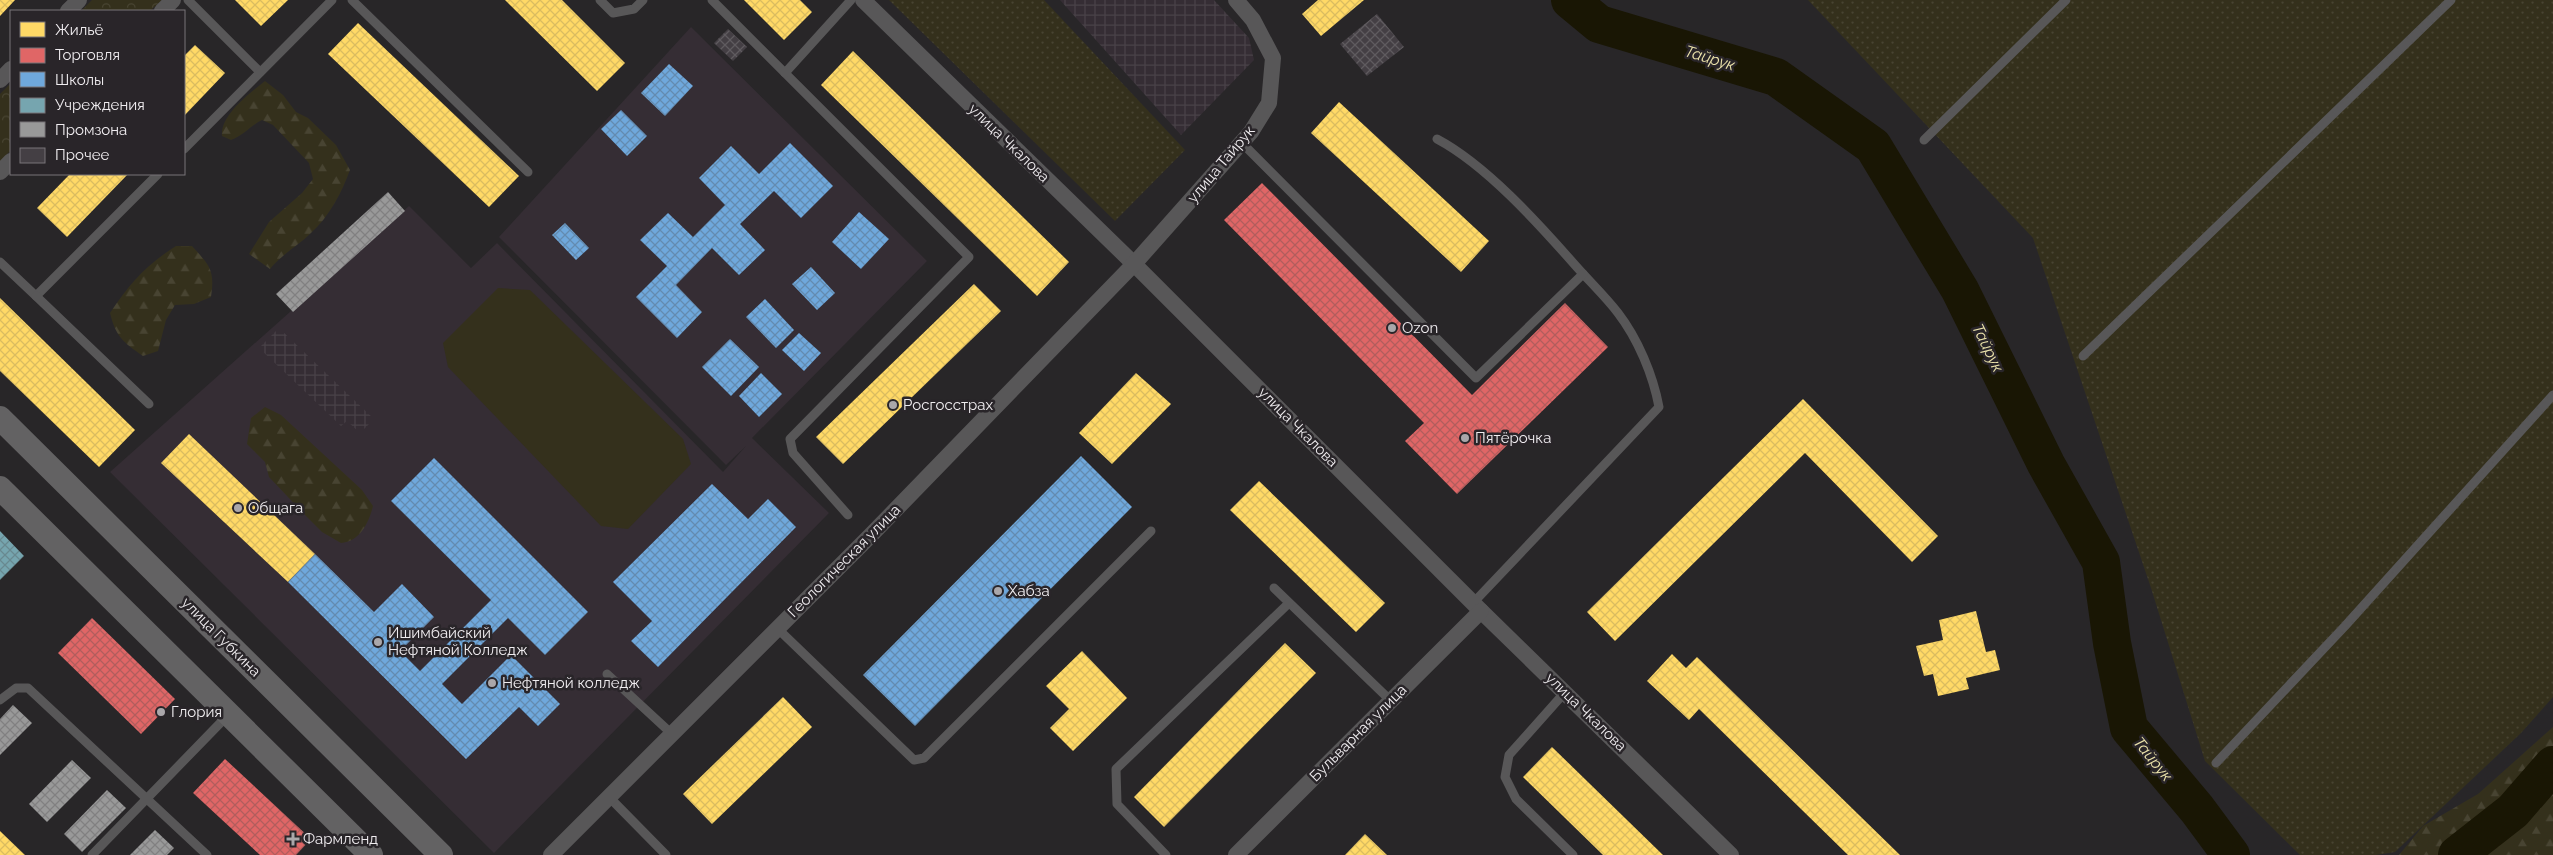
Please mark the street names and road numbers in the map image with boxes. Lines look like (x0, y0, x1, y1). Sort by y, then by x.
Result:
street label: улица Чкалова (965, 100, 1053, 186)
street label: улица Тайрук (1183, 122, 1259, 206)
street label: улица Чкалова (1254, 383, 1342, 471)
street label: Геологическая улица (784, 501, 904, 621)
street label: улица Губкина (178, 594, 264, 680)
street label: улица Чкалова (1542, 669, 1630, 755)
street label: Бульварная улица (1306, 681, 1410, 785)

